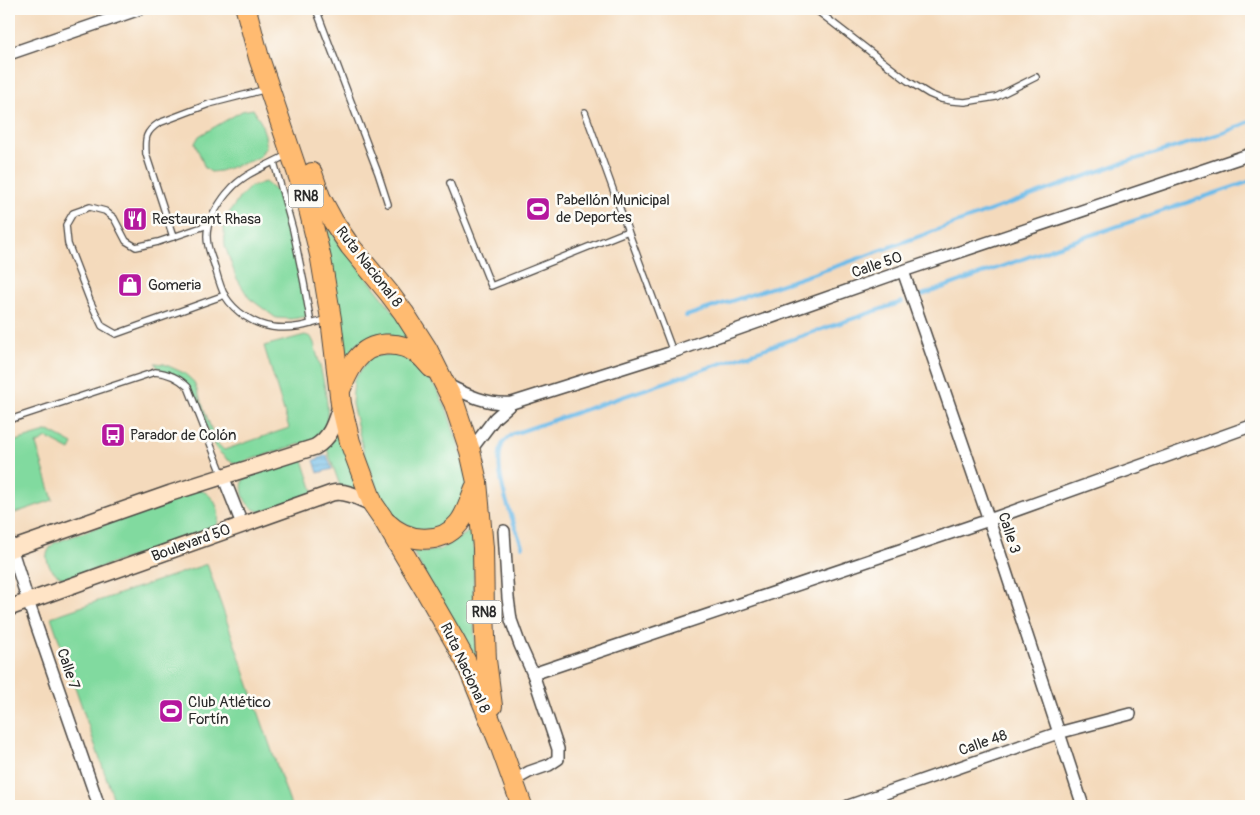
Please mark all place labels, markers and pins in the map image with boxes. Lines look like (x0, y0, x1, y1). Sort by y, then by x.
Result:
place label: Pabellón Municipal de Deportes (556, 191, 670, 227)
sports icon: Pabellón Municipal de Deportes (525, 196, 551, 222)
restaurant icon: Restaurant Rhasa (122, 206, 148, 232)
place label: Restaurant Rhasa (152, 210, 261, 229)
shop icon: Gomeria (117, 272, 143, 298)
place label: Gomeria (148, 276, 201, 295)
bus stop icon: Parador de Colón (100, 422, 126, 448)
place label: Parador de Colón (130, 426, 236, 445)
place label: Club Atlético Fortín (188, 693, 271, 729)
sports icon: Club Atlético Fortín (158, 698, 184, 724)

